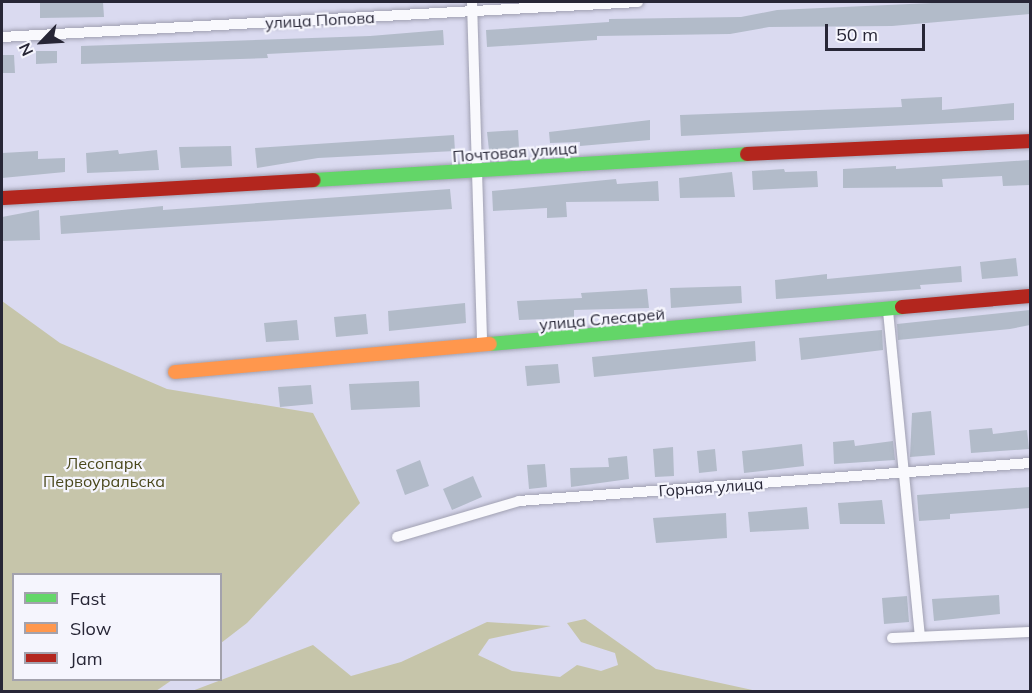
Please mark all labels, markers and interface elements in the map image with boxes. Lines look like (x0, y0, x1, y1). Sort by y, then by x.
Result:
street label: улица Попова (265, 8, 375, 32)
north arrow (12, 12, 72, 72)
scale bar (828, 12, 928, 50)
text: 50 m (836, 23, 878, 46)
text: N (14, 40, 37, 59)
street label: Почтовая улица (452, 138, 578, 166)
street label: улица Слесарей (538, 304, 666, 334)
park label: Лесопарк Первоуральска (43, 453, 165, 491)
street label: Горная улица (658, 474, 764, 500)
legend (12, 573, 222, 681)
text: Fast (70, 587, 106, 610)
text: Slow (70, 617, 111, 640)
text: Jam (70, 647, 103, 670)

